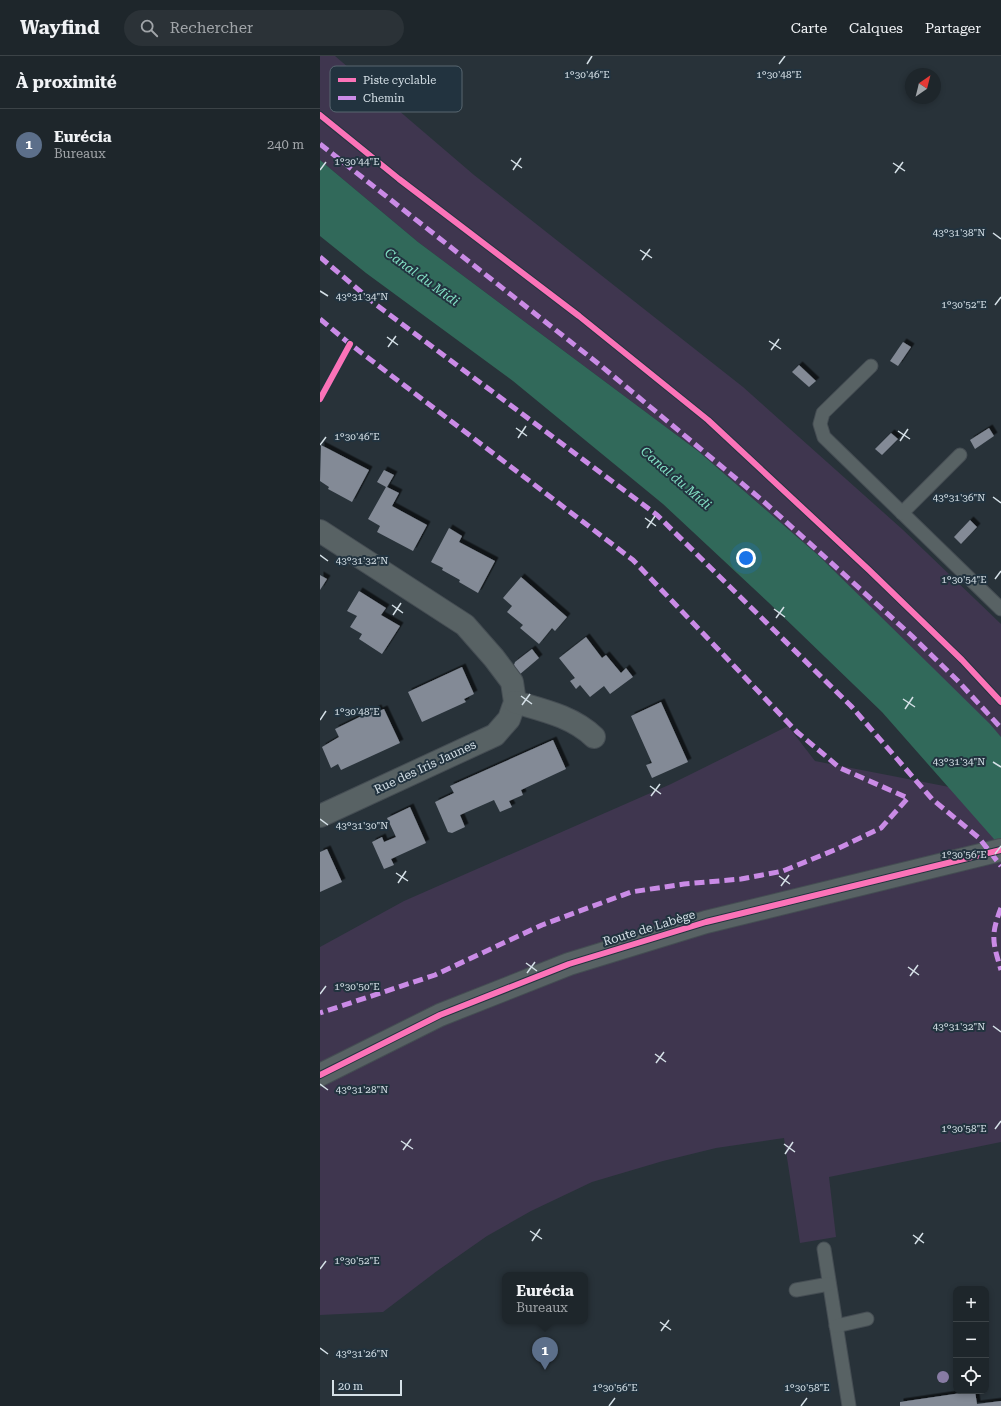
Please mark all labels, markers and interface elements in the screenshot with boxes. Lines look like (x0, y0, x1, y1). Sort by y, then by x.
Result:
search box (124, 10, 404, 46)
text: Wayfind (20, 16, 100, 39)
icon: search (138, 17, 160, 39)
text: Rechercher (170, 19, 253, 37)
text: Carte (791, 20, 827, 36)
text: Calques (849, 20, 903, 36)
text: Partager (925, 20, 981, 36)
legend (330, 66, 462, 112)
north arrow (905, 68, 941, 104)
text: 1°30'46"E (564, 69, 610, 80)
text: 1°30'48"E (756, 69, 802, 80)
text: À proximité (16, 72, 117, 92)
text: Piste cyclable (363, 74, 436, 87)
text: Chemin (363, 92, 405, 105)
text: Eurécia (54, 128, 112, 146)
text: 1 (25, 137, 33, 152)
text: 240 m (267, 137, 304, 152)
text: Bureaux (54, 146, 106, 161)
text: 1°30'44"E (334, 156, 380, 167)
text: 43°31'38"N (933, 227, 985, 238)
water label: Canal du Midi (382, 245, 462, 309)
text: 43°31'34"N (336, 291, 388, 302)
text: 1°30'52"E (941, 299, 987, 310)
text: 1°30'46"E (334, 431, 380, 442)
water label: Canal du Midi (638, 443, 714, 513)
text: 43°31'36"N (933, 492, 985, 503)
your location (736, 548, 756, 568)
text: 43°31'32"N (336, 555, 388, 566)
text: 1°30'54"E (941, 574, 987, 585)
text: 1°30'48"E (334, 706, 380, 717)
street label: Rue des Iris Jaunes (372, 737, 478, 797)
text: 43°31'34"N (933, 756, 985, 767)
text: 43°31'30"N (336, 820, 388, 831)
text: 1°30'56"E (941, 849, 987, 860)
street label: Route de Labège (601, 907, 697, 949)
text: 1°30'50"E (334, 981, 380, 992)
text: 43°31'32"N (933, 1021, 985, 1032)
text: 43°31'28"N (336, 1084, 388, 1095)
text: 1°30'58"E (941, 1123, 987, 1134)
text: 1°30'52"E (334, 1255, 380, 1266)
popup (502, 1272, 588, 1324)
text: Eurécia (516, 1282, 574, 1300)
map controls (953, 1286, 989, 1394)
button: + (953, 1286, 989, 1322)
text: Bureaux (516, 1300, 568, 1315)
button: − (953, 1322, 989, 1358)
pin: 1 (532, 1337, 558, 1370)
text: 43°31'26"N (336, 1348, 388, 1359)
button: locate (953, 1358, 989, 1394)
scale bar (332, 1378, 402, 1397)
text: 20 m (338, 1380, 363, 1393)
text: 1°30'56"E (592, 1382, 638, 1393)
text: 1°30'58"E (784, 1382, 830, 1393)

